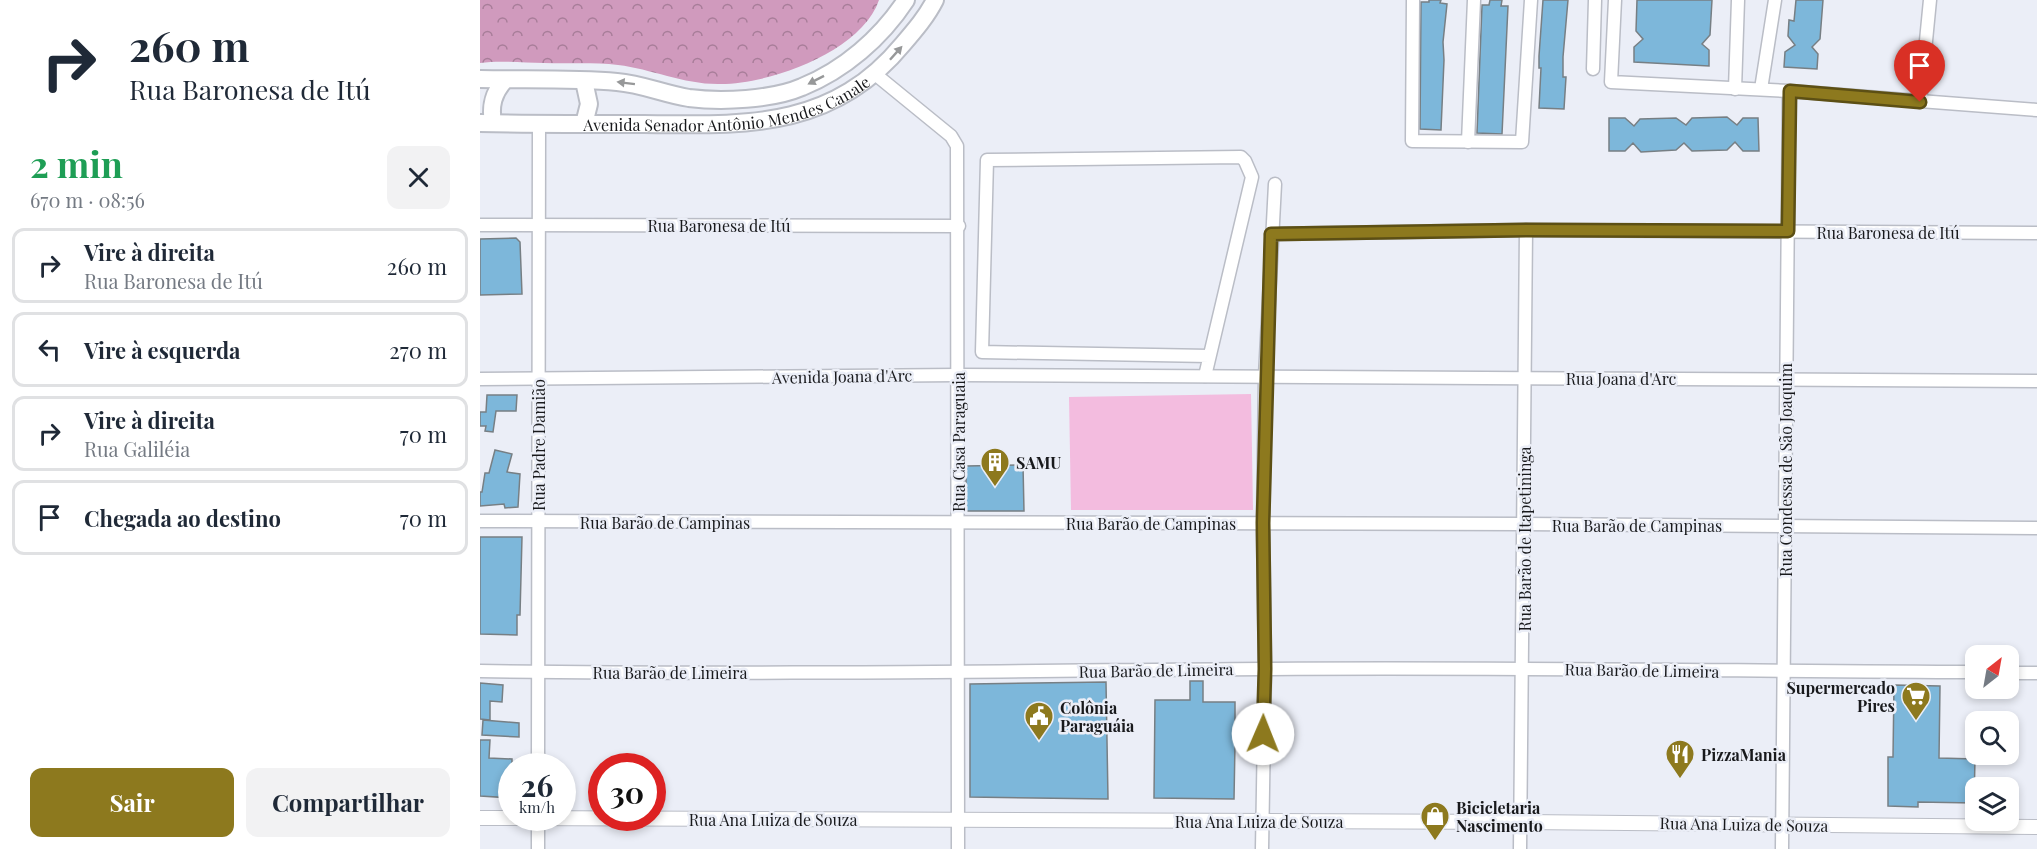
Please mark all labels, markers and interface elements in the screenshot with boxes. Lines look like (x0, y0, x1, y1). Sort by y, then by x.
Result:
text: 260 m (129, 17, 249, 73)
icon: right (30, 24, 108, 102)
pin (1894, 40, 1945, 102)
one-way arrow (889, 46, 902, 61)
icon: arrive (1903, 49, 1936, 82)
text: Rua Baronesa de Itú (129, 71, 371, 107)
street label: Avenida Senador Antônio Mendes Canale (582, 71, 874, 135)
one-way arrow (808, 75, 825, 85)
one-way arrow (617, 78, 636, 88)
text: 2 min (30, 139, 123, 187)
button: close (387, 146, 450, 209)
text: 670 m · 08:56 (30, 186, 145, 213)
street label: Rua Baronesa de Itú (647, 215, 791, 236)
street label: Rua Baronesa de Itú (1816, 222, 1960, 243)
text: Vire à direita (84, 237, 215, 267)
icon: right (33, 249, 66, 282)
text: 260 m (387, 251, 447, 281)
text: Rua Baronesa de Itú (84, 267, 263, 294)
icon: left (33, 333, 66, 366)
text: Vire à esquerda (84, 335, 241, 365)
text: 270 m (389, 335, 447, 365)
street label: Rua Condessa de São Joaquim (1775, 363, 1796, 577)
street label: Avenida Joana d'Arc (771, 364, 913, 388)
street label: Rua Joana d'Arc (1566, 368, 1676, 389)
street label: Rua Casa Paraguaia (948, 372, 969, 512)
street label: Rua Padre Damião (528, 379, 549, 511)
text: Vire à direita (84, 405, 215, 435)
icon: right (33, 417, 66, 450)
text: 70 m (400, 419, 447, 449)
text: Rua Galiléia (84, 435, 190, 462)
building icon: SAMU (979, 446, 1011, 488)
street label: Rua Barão de Itapetininga (1514, 446, 1535, 632)
place label: SAMU (1016, 452, 1061, 473)
icon: arrive (33, 501, 66, 534)
text: Chegada ao destino (84, 503, 281, 533)
text: 70 m (400, 503, 447, 533)
street label: Rua Barão de Campinas (580, 512, 750, 533)
street label: Rua Barão de Campinas (1066, 513, 1236, 534)
street label: Rua Barão de Campinas (1552, 515, 1722, 536)
north arrow (1965, 645, 2019, 699)
map controls (1965, 645, 2019, 831)
street label: Rua Barão de Limeira (1078, 658, 1234, 682)
street label: Rua Barão de Limeira (1564, 658, 1720, 682)
street label: Rua Barão de Limeira (593, 662, 747, 683)
place label: Supermercado Pires (1786, 677, 1895, 716)
supermarket icon: Supermercado Pires (1900, 680, 1932, 722)
place label: Colônia Paraguáia (1060, 697, 1135, 736)
public building icon: Colônia Paraguáia (1023, 700, 1055, 742)
position arrow (1231, 702, 1295, 766)
button: search (1965, 711, 2019, 765)
restaurant icon: PizzaMania (1664, 738, 1696, 780)
place label: PizzaMania (1701, 744, 1787, 765)
speed limit sign: 30 (588, 753, 666, 831)
text: 26 (521, 765, 553, 805)
button: Sair (30, 768, 234, 837)
button: Compartilhar (246, 768, 450, 837)
button: layers (1965, 777, 2019, 831)
text: km/h (519, 797, 555, 817)
place label: Bicicletaria Nascimento (1456, 797, 1543, 836)
shop icon: Bicicletaria Nascimento (1419, 800, 1451, 842)
street label: Rua Ana Luiza de Souza (689, 809, 857, 830)
street label: Rua Ana Luiza de Souza (1175, 811, 1343, 832)
street label: Rua Ana Luiza de Souza (1659, 812, 1829, 836)

